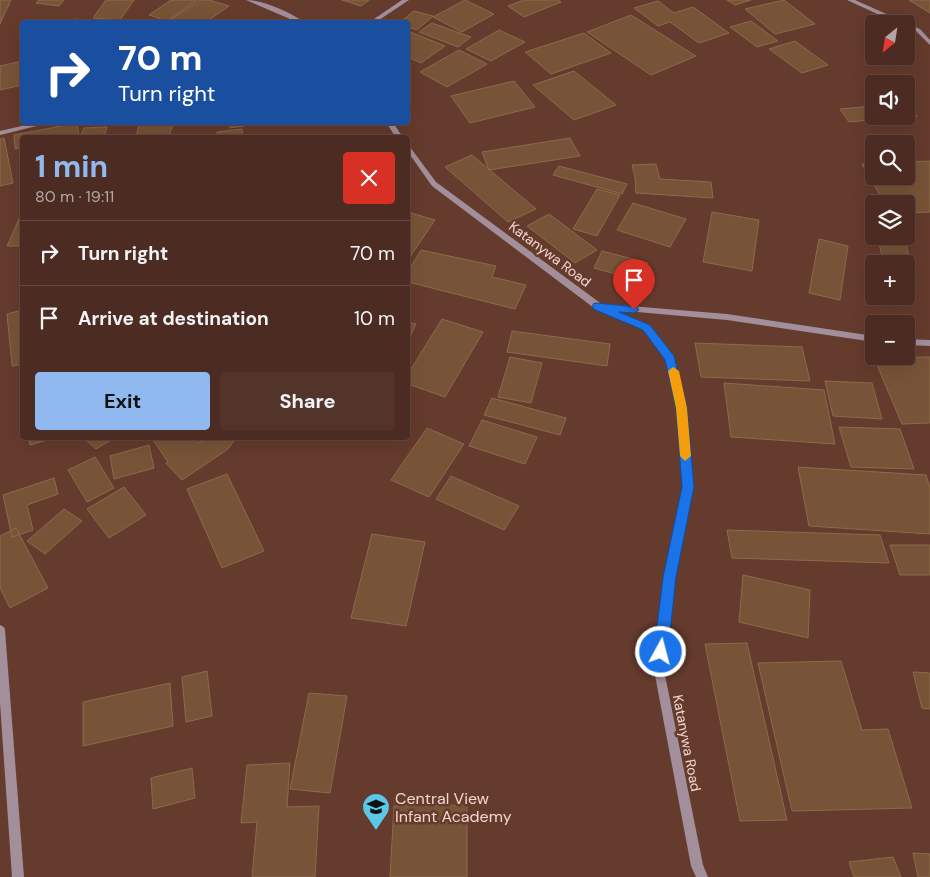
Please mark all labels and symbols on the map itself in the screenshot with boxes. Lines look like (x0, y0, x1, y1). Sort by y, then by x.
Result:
north arrow (865, 15, 915, 65)
street label: Katanywa Road (505, 217, 595, 291)
pin (613, 259, 655, 310)
position arrow (634, 625, 686, 677)
street label: Katanywa Road (669, 693, 705, 793)
place label: Central View Infant Academy (395, 788, 512, 827)
school or university icon: Central View Infant Academy (361, 792, 391, 831)

